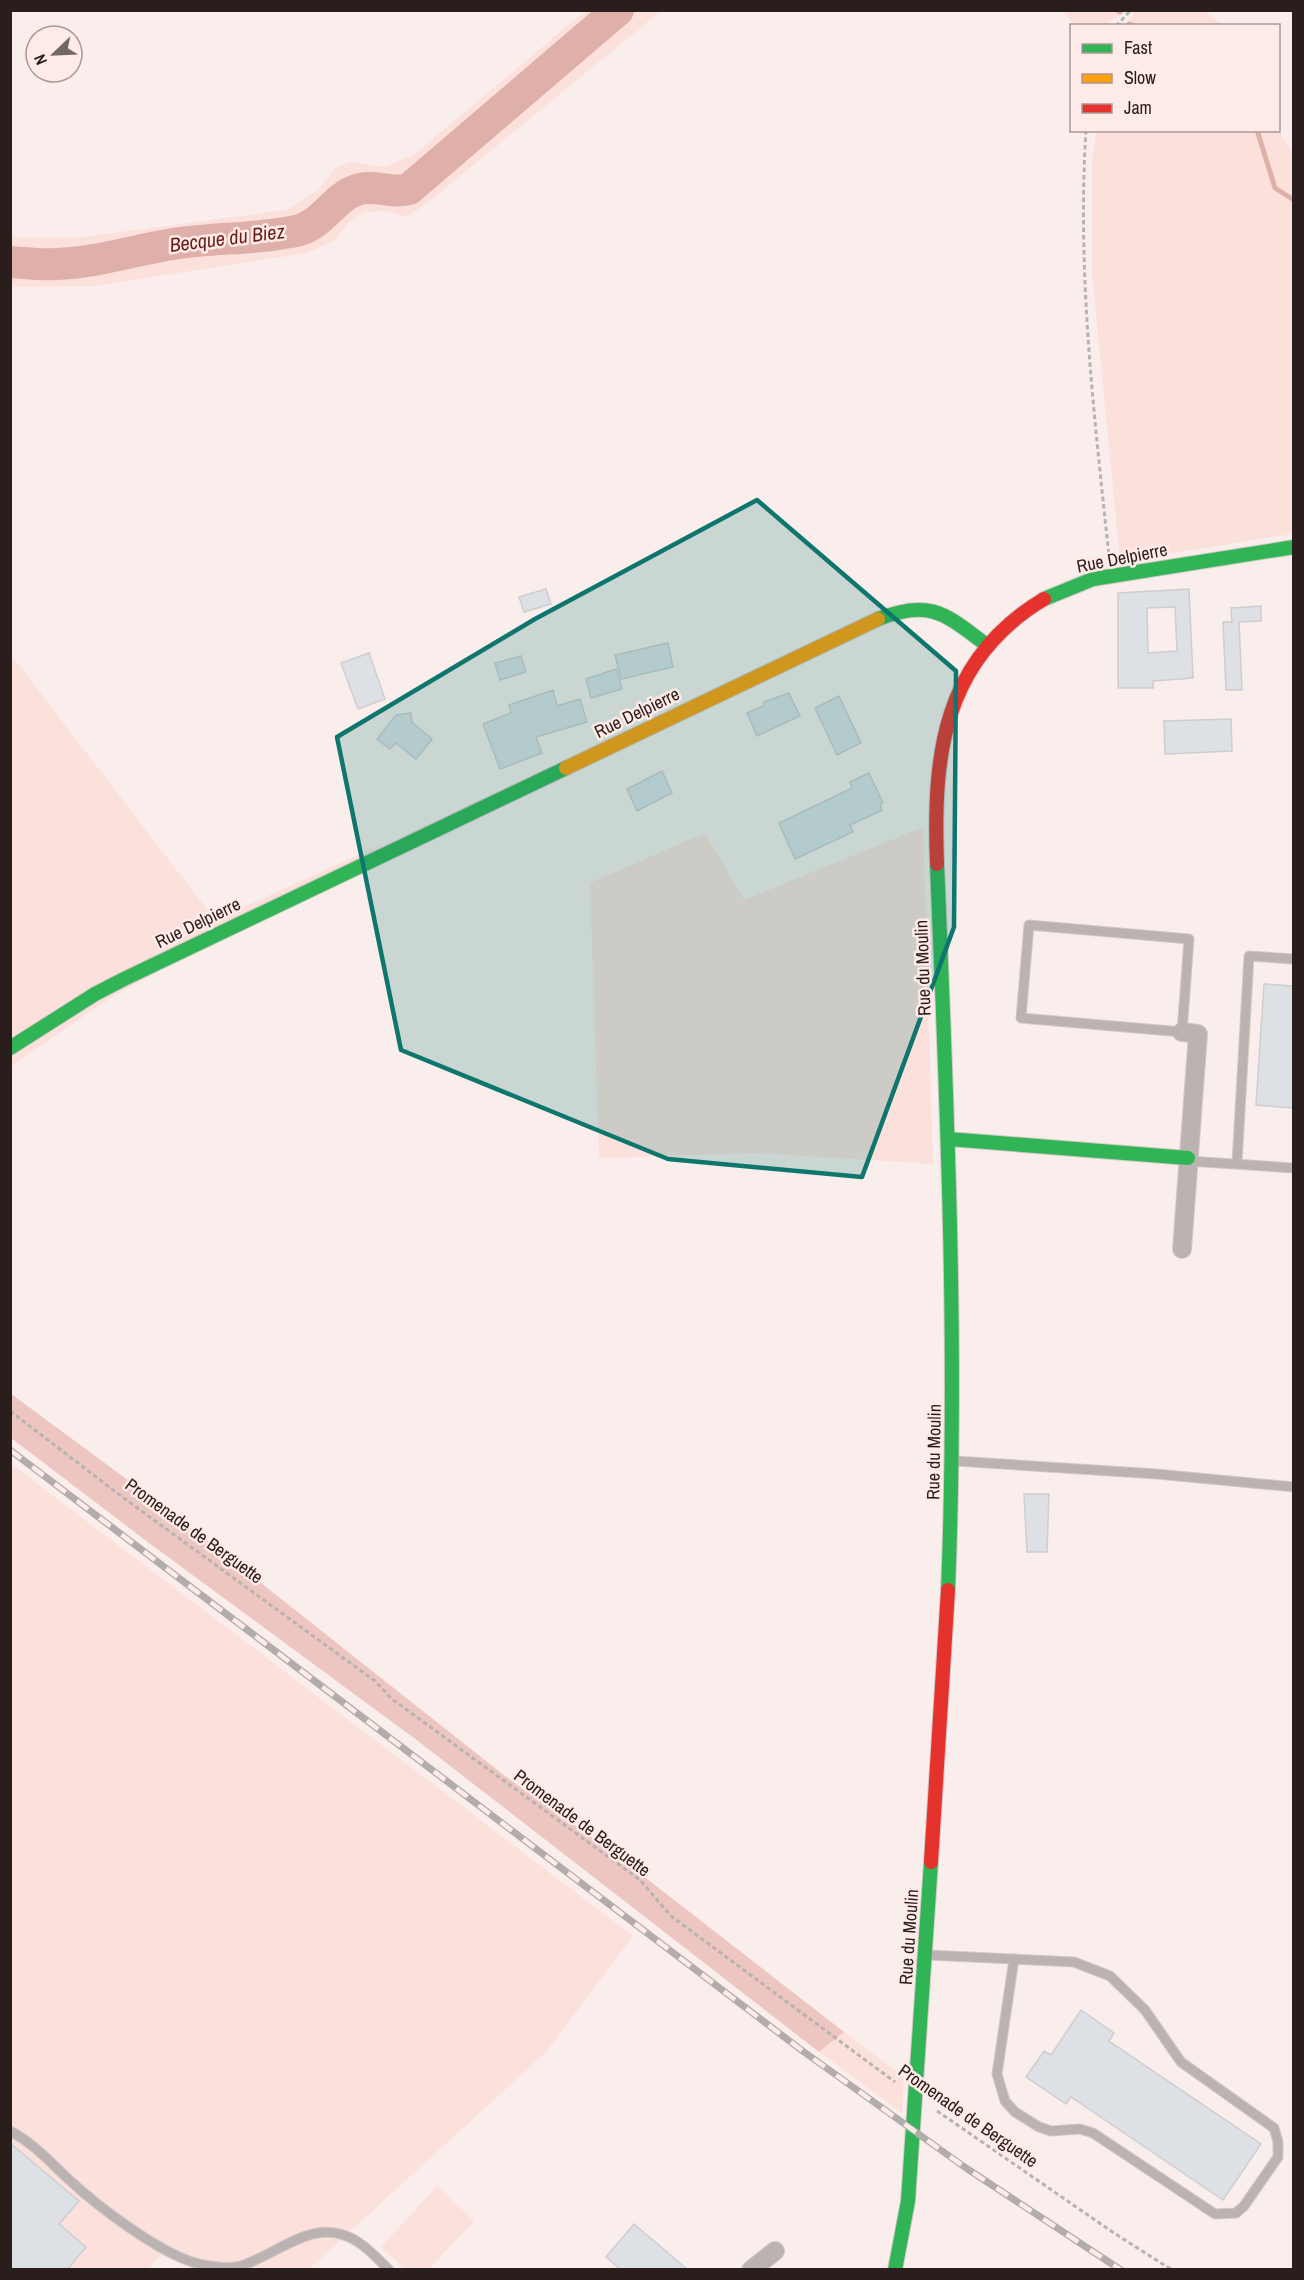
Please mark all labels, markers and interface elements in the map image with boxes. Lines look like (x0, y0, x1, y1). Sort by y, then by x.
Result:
north arrow (24, 24, 84, 84)
legend (1070, 24, 1280, 132)
text: Fast (1124, 35, 1152, 60)
text: N (28, 51, 52, 69)
text: Slow (1124, 65, 1156, 90)
text: Jam (1124, 95, 1152, 120)
water label: Becque du Biez (168, 217, 287, 258)
street label: Rue Delpierre (1074, 536, 1169, 579)
street label: Rue Delpierre (590, 681, 684, 744)
street label: Rue Delpierre (151, 891, 245, 954)
street label: Rue du Moulin (908, 920, 937, 1016)
street label: Rue du Moulin (920, 1404, 947, 1500)
street label: Promenade de Berguette (120, 1472, 268, 1589)
street label: Promenade de Berguette (509, 1763, 656, 1882)
street label: Rue du Moulin (893, 1888, 924, 1986)
street label: Promenade de Berguette (894, 2058, 1043, 2173)

